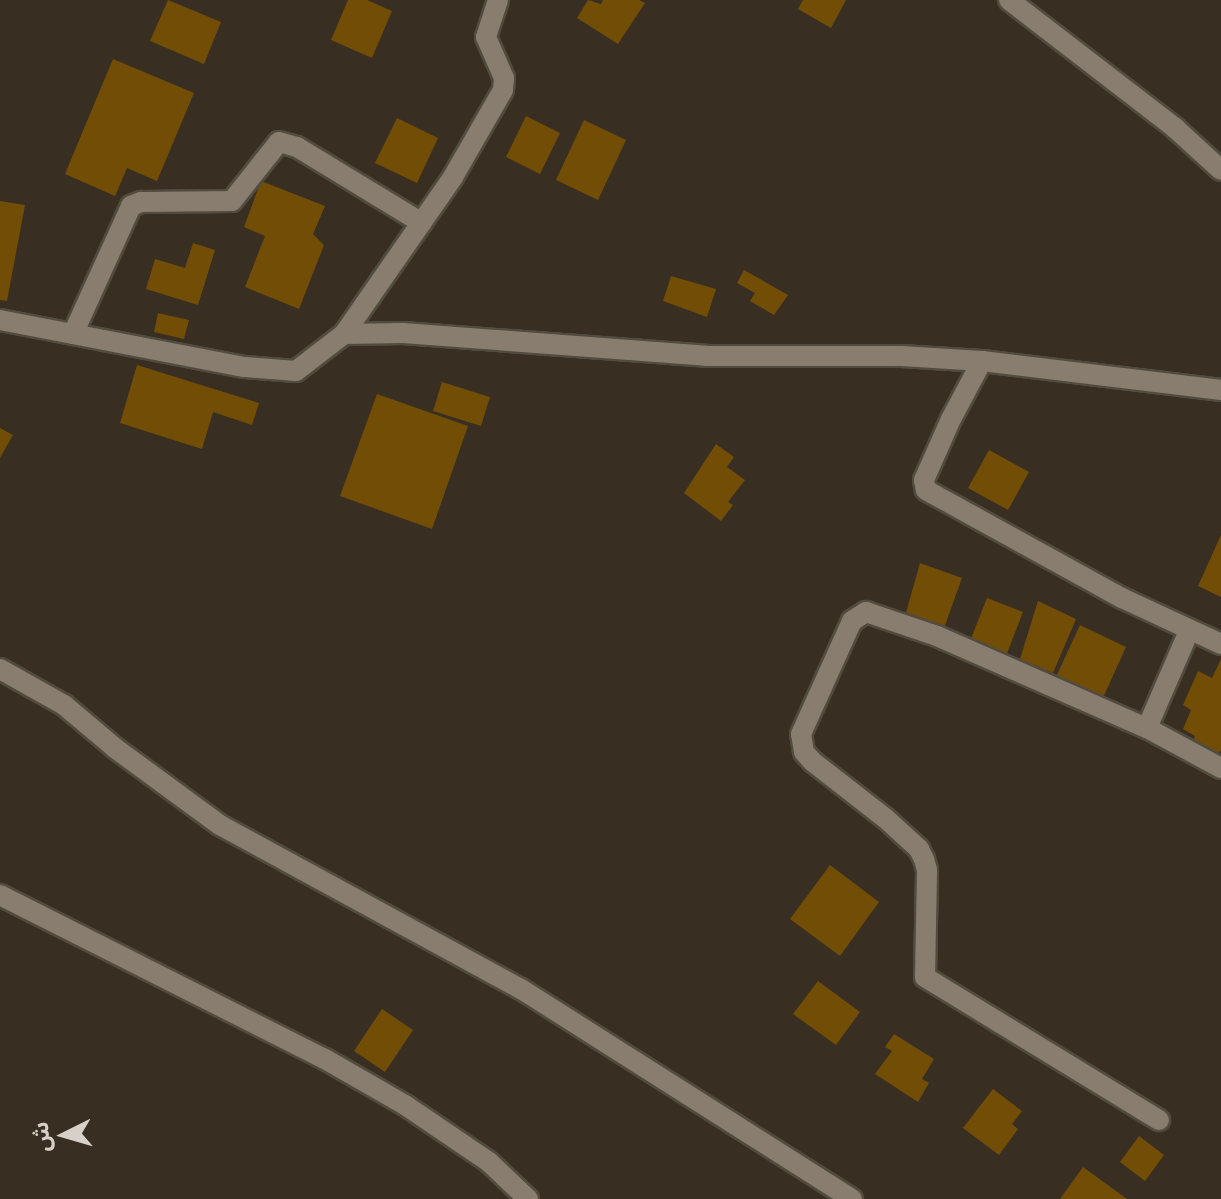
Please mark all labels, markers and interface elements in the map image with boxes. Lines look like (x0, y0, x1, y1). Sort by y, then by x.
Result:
north arrow (24, 1095, 104, 1175)
text: ش (26, 1121, 54, 1153)

